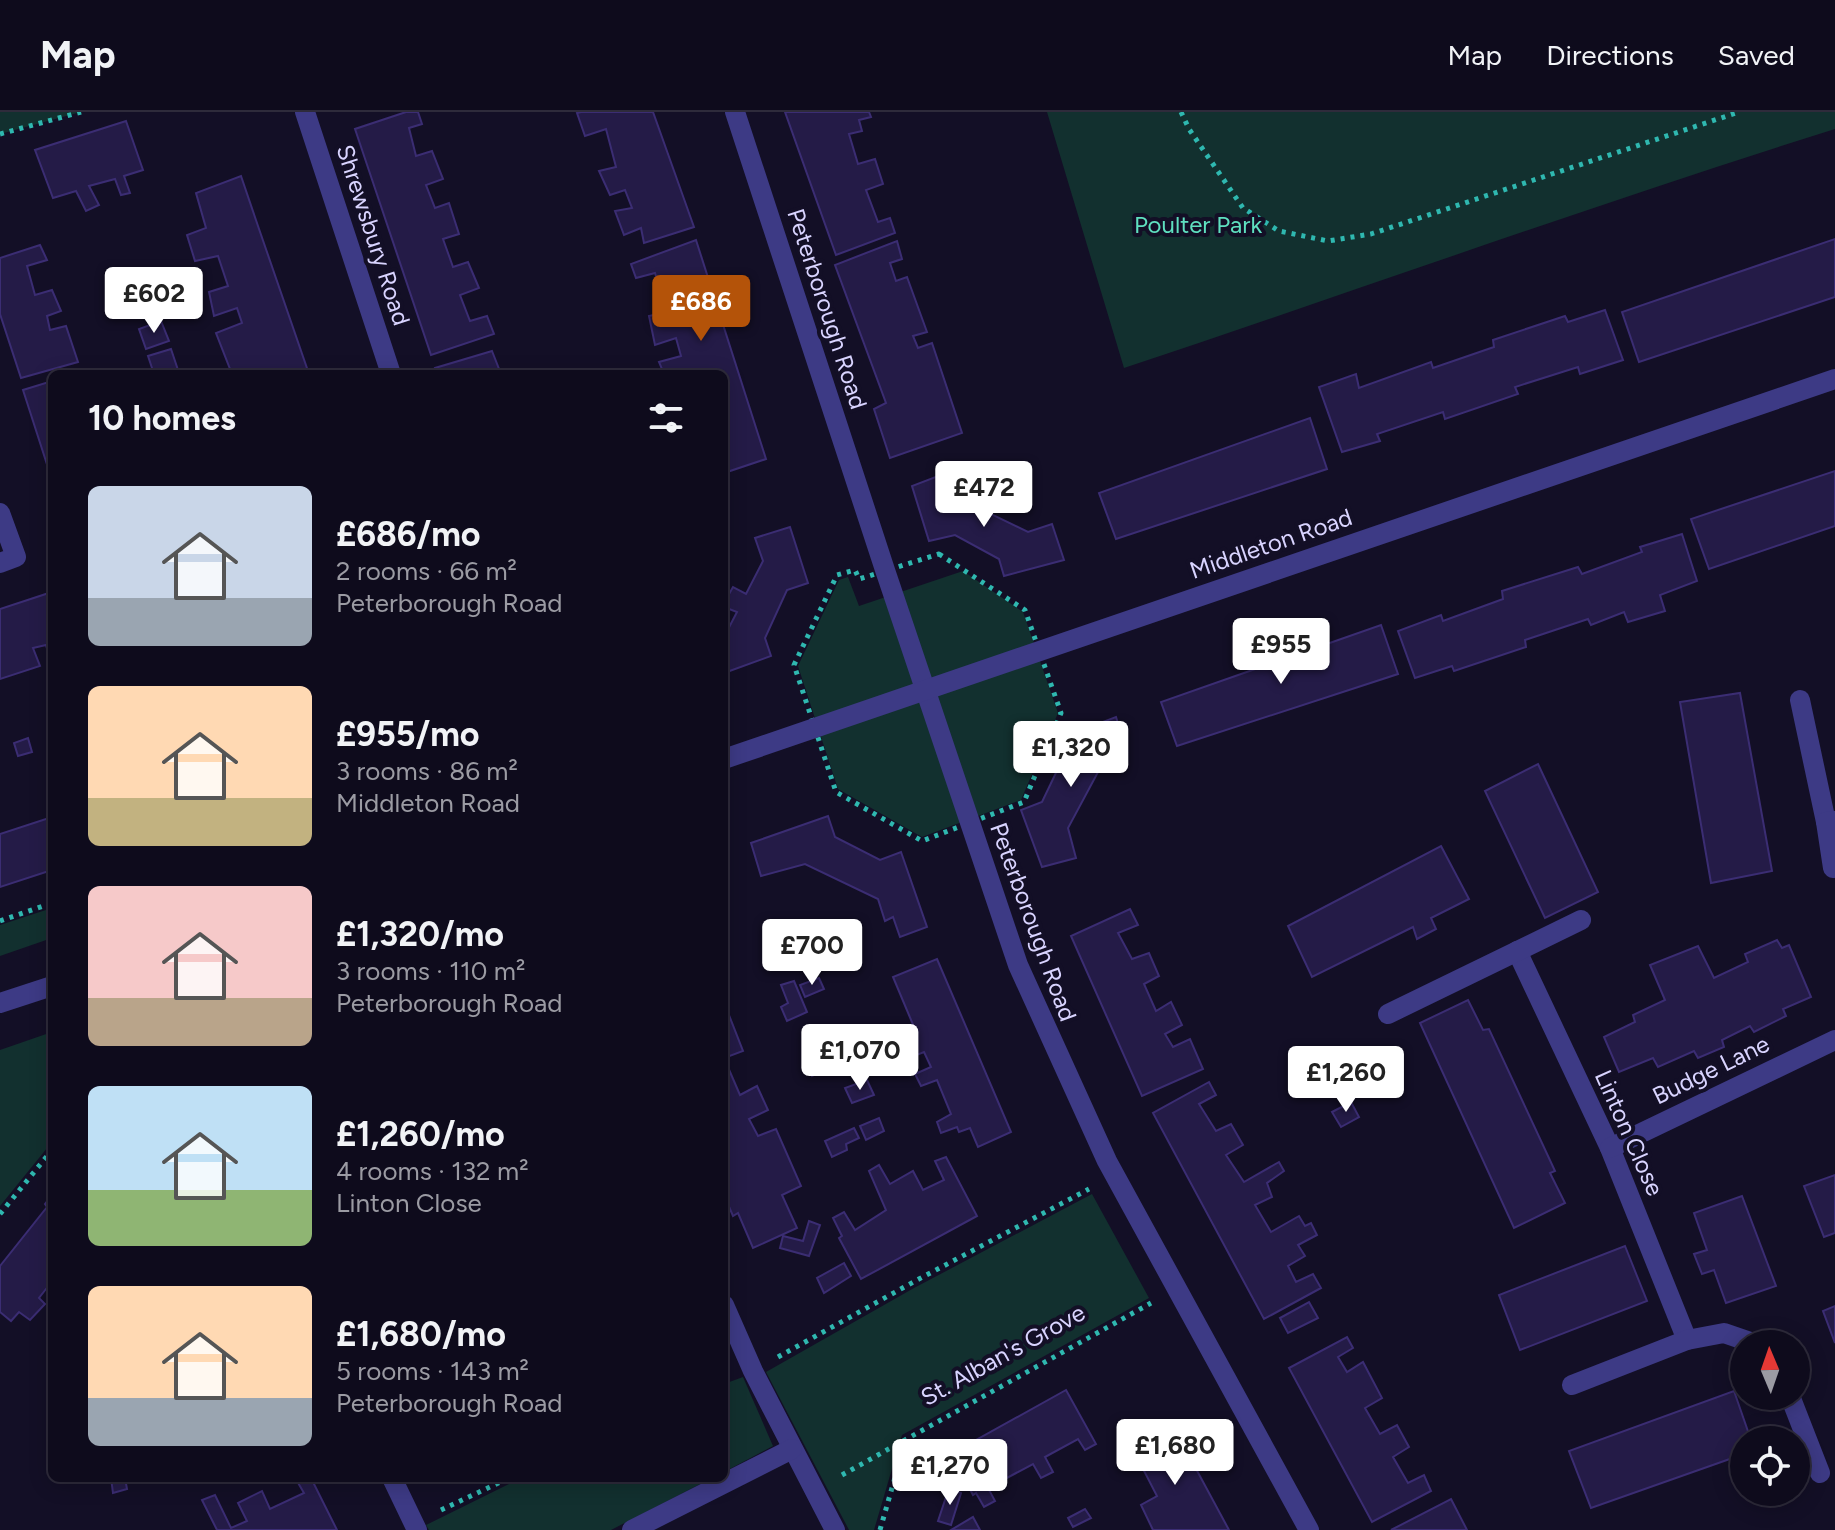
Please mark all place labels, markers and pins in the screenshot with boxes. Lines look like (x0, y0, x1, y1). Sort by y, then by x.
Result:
pin: £602 (107, 267, 201, 335)
pin: £686 (654, 275, 748, 343)
pin: £472 (937, 461, 1031, 529)
pin: £955 (1234, 618, 1328, 686)
pin: £1,320 (1006, 721, 1136, 789)
pin: £700 (765, 919, 859, 987)
pin: £1,070 (795, 1024, 925, 1092)
pin: £1,260 (1281, 1046, 1411, 1114)
pin: £1,680 (1110, 1419, 1240, 1487)
pin: £1,270 (885, 1439, 1015, 1507)

